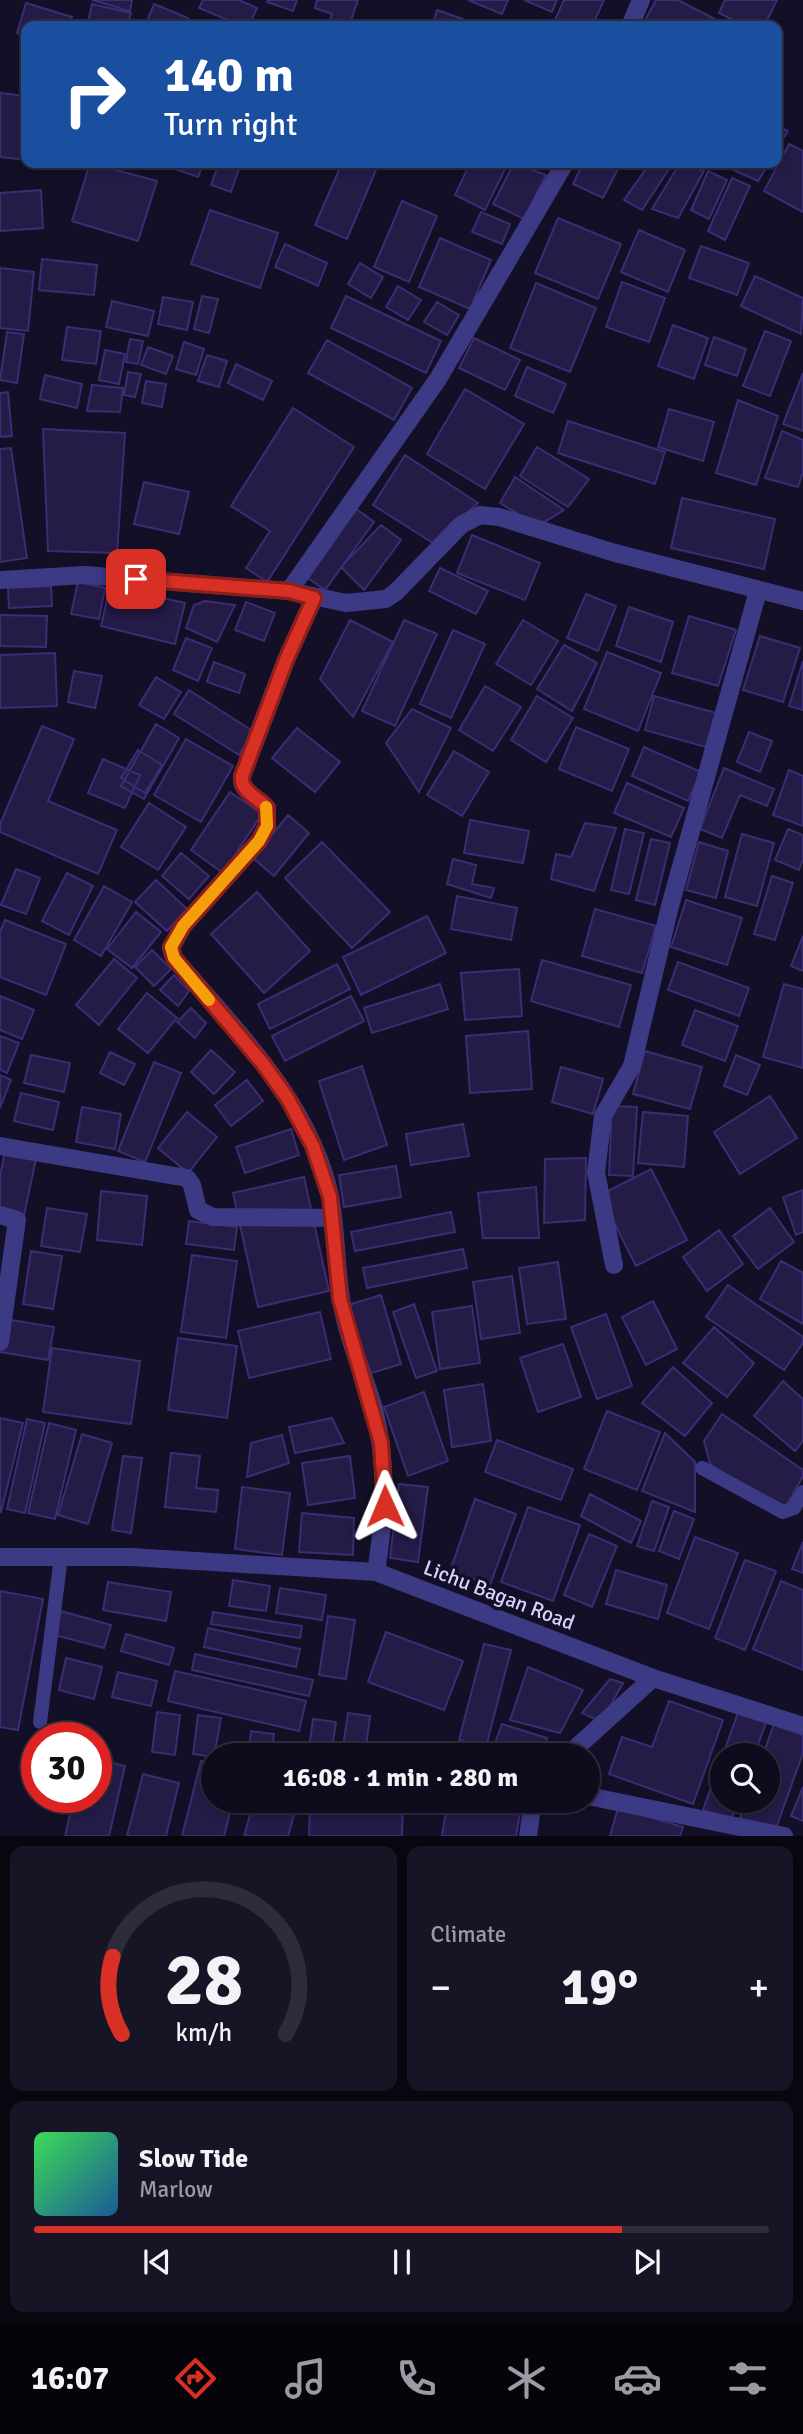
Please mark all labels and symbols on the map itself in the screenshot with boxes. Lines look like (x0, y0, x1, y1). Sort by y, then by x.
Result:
pin (106, 549, 166, 609)
position arrow (348, 1469, 422, 1543)
street label: Lichu Bagan Road (420, 1554, 578, 1636)
speed limit sign: 30 (21, 1722, 112, 1813)

